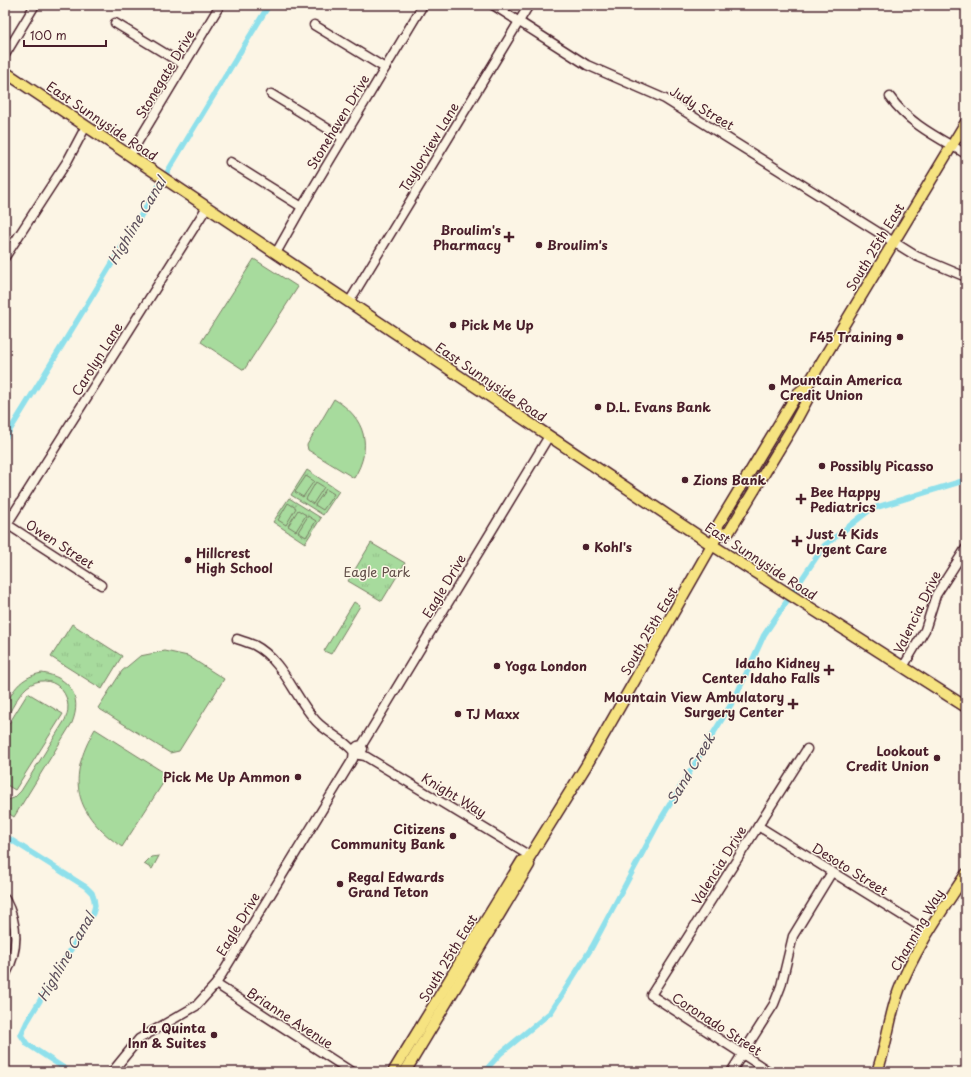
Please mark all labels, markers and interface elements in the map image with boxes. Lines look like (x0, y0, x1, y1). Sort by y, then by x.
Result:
scale bar (24, 22, 106, 48)
text: 100 m (30, 26, 67, 44)
street label: Stonegate Drive (131, 26, 199, 122)
street label: Stonehaven Drive (302, 71, 374, 173)
street label: East Sunnyside Road (43, 76, 162, 165)
street label: Judy Street (667, 81, 738, 134)
street label: Taylorview Lane (394, 98, 463, 195)
water label: Highline Canal (102, 171, 172, 269)
street label: South 25th East (841, 199, 908, 294)
place label: Broulim's Pharmacy (433, 220, 501, 254)
marker: Broulim's Pharmacy (504, 232, 514, 242)
place label: Broulim's (547, 235, 608, 254)
marker: Broulim's (534, 240, 544, 250)
place label: Pick Me Up (461, 315, 534, 334)
street label: Carolyn Lane (66, 318, 127, 399)
marker: Pick Me Up (448, 320, 458, 330)
place label: F45 Training (809, 327, 892, 346)
marker: F45 Training (895, 332, 905, 342)
street label: East Sunnyside Road (432, 337, 551, 426)
place label: Mountain America Credit Union (780, 370, 902, 404)
marker: Mountain America Credit Union (767, 382, 777, 392)
place label: D.L. Evans Bank (606, 397, 711, 416)
marker: D.L. Evans Bank (593, 402, 603, 412)
place label: Possibly Picasso (830, 456, 934, 475)
marker: Possibly Picasso (817, 461, 827, 471)
place label: Zions Bank (693, 470, 767, 489)
marker: Zions Bank (680, 475, 690, 485)
place label: Bee Happy Pediatrics (810, 482, 881, 516)
marker: Bee Happy Pediatrics (795, 493, 807, 505)
street label: Owen Street (22, 514, 98, 573)
street label: East Sunnyside Road (701, 517, 821, 604)
place label: Just 4 Kids Urgent Care (806, 524, 887, 558)
marker: Just 4 Kids Urgent Care (791, 535, 803, 547)
place label: Kohl's (594, 537, 632, 556)
marker: Kohl's (581, 542, 591, 552)
place label: Hillcrest High School (196, 543, 273, 577)
street label: Eagle Drive (417, 550, 470, 621)
marker: Hillcrest High School (183, 555, 193, 565)
park label: Eagle Park (343, 562, 411, 581)
street label: Valencia Drive (888, 567, 945, 656)
street label: South 25th East (615, 583, 682, 679)
place label: Idaho Kidney Center Idaho Falls (702, 653, 820, 687)
place label: Yoga London (505, 656, 587, 675)
marker: Yoga London (492, 661, 502, 671)
marker: Idaho Kidney Center Idaho Falls (823, 664, 835, 676)
place label: Mountain View Ambulatory Surgery Center (604, 687, 784, 721)
marker: Mountain View Ambulatory Surgery Center (787, 698, 799, 710)
place label: TJ Maxx (466, 704, 520, 723)
marker: TJ Maxx (453, 709, 463, 719)
water label: Sand Creek (661, 728, 721, 808)
place label: Lookout Credit Union (846, 741, 929, 775)
marker: Lookout Credit Union (932, 753, 942, 763)
place label: Pick Me Up Ammon (163, 767, 290, 786)
street label: Knight Way (418, 768, 490, 821)
marker: Pick Me Up Ammon (293, 772, 303, 782)
place label: Citizens Community Bank (331, 819, 445, 853)
street label: Valencia Drive (687, 821, 751, 908)
marker: Citizens Community Bank (448, 831, 458, 841)
street label: Desoto Street (809, 838, 892, 899)
place label: Regal Edwards Grand Teton (348, 867, 444, 901)
marker: Regal Edwards Grand Teton (335, 879, 345, 889)
street label: Channing Way (885, 885, 948, 974)
street label: Eagle Drive (211, 888, 264, 959)
water label: Highline Canal (32, 907, 101, 1005)
street label: South 25th East (414, 910, 481, 1005)
street label: Brianne Avenue (243, 983, 337, 1053)
street label: Coronado Street (669, 987, 766, 1060)
place label: La Quinta Inn & Suites (128, 1018, 206, 1052)
marker: La Quinta Inn & Suites (209, 1030, 219, 1040)

